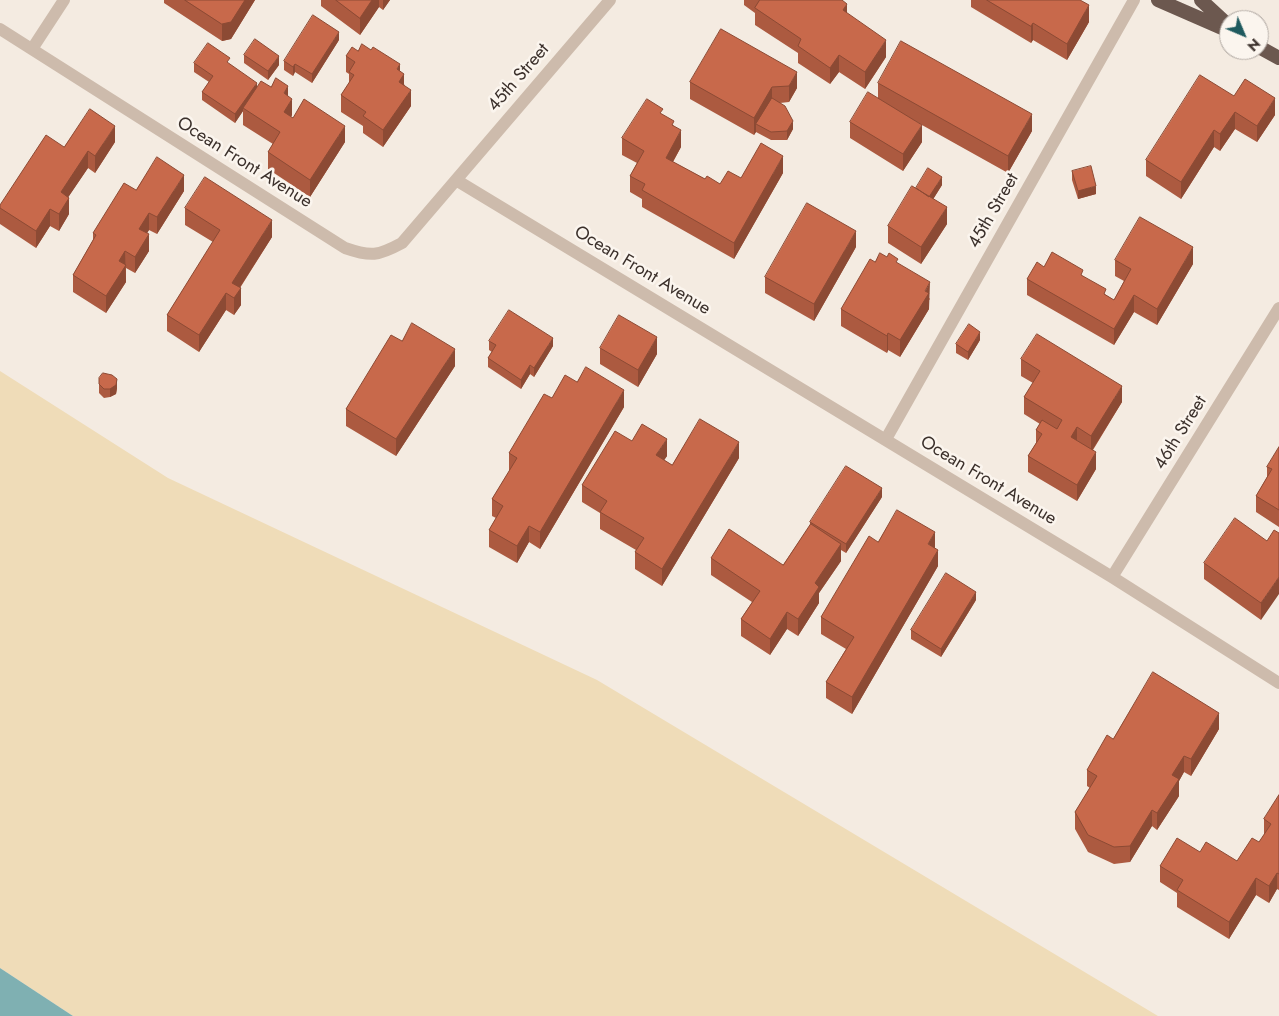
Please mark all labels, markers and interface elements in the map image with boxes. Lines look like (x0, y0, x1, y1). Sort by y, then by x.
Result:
north arrow (1219, 10, 1269, 60)
text: N (1243, 34, 1265, 56)
street label: 45th Street (484, 40, 554, 116)
street label: Ocean Front Avenue (172, 113, 316, 213)
street label: 45th Street (964, 170, 1024, 252)
street label: Ocean Front Avenue (570, 222, 714, 320)
street label: 46th Street (1150, 392, 1212, 474)
street label: Ocean Front Avenue (916, 432, 1060, 530)

